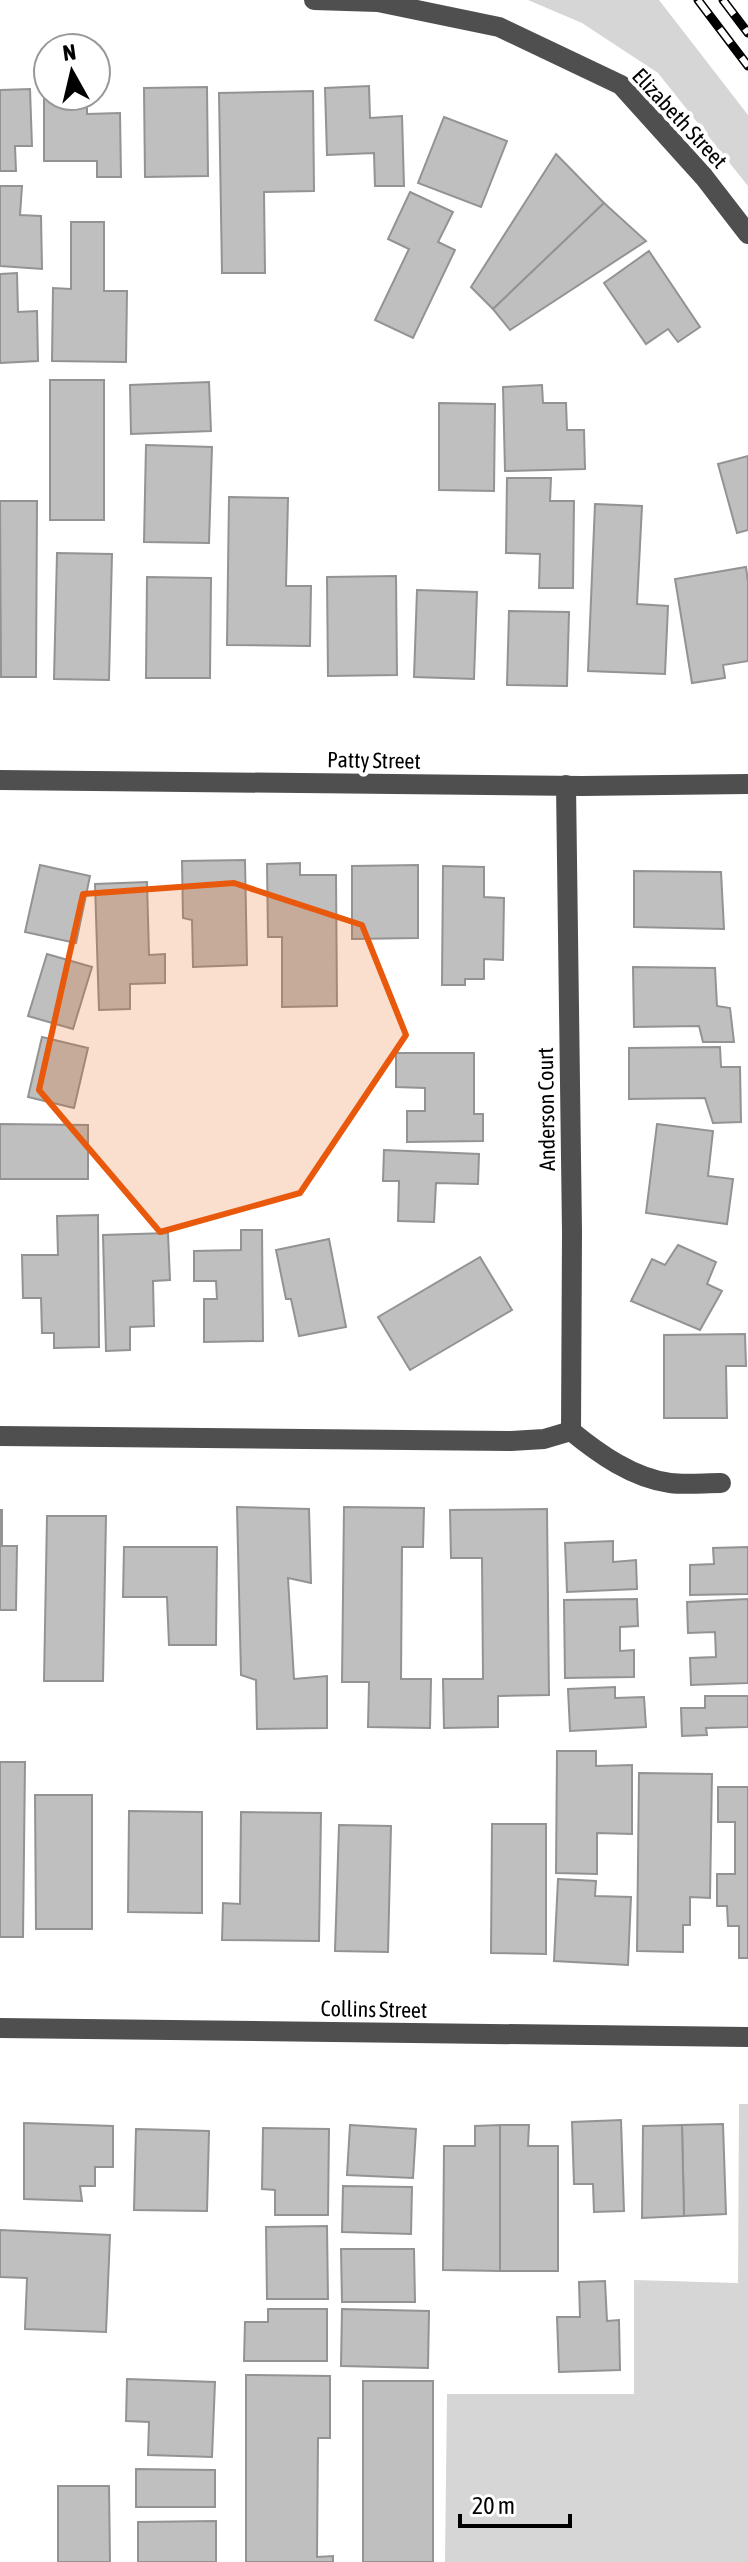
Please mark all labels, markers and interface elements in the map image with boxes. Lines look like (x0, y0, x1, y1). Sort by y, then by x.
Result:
north arrow (32, 32, 112, 112)
text: N (61, 38, 77, 66)
street label: Elizabeth Street (627, 63, 733, 173)
street label: Patty Street (327, 746, 421, 774)
street label: Anderson Court (532, 1047, 560, 1171)
street label: Collins Street (320, 1995, 428, 2023)
scale bar (460, 2478, 570, 2528)
text: 20 m (472, 2492, 515, 2519)

